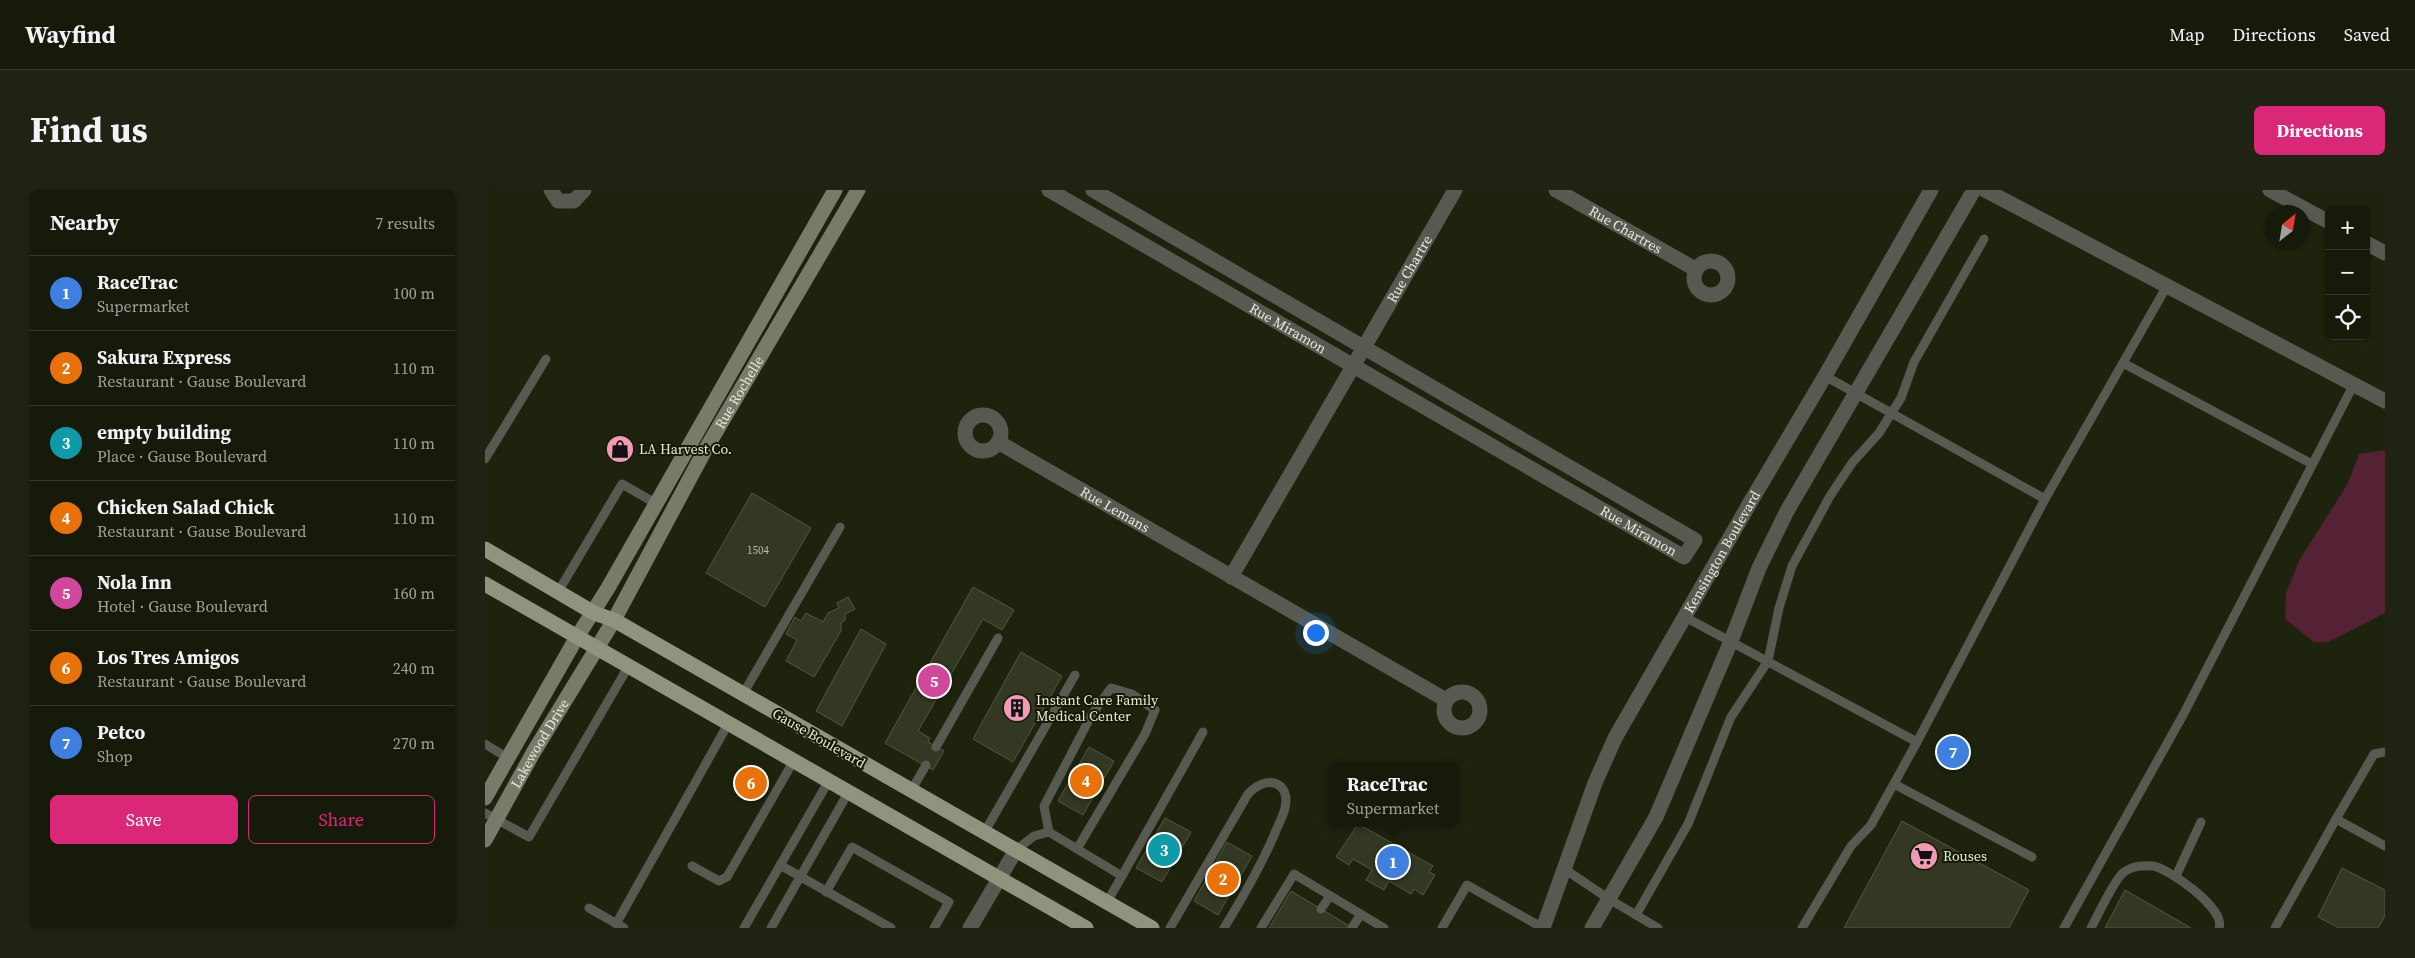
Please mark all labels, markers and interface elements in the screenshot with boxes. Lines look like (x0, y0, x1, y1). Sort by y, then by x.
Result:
text: Wayfind (25, 18, 116, 51)
text: Map (2169, 22, 2205, 47)
text: Directions (2233, 22, 2316, 47)
text: Saved (2344, 22, 2390, 47)
text: Find us (30, 106, 148, 154)
button: Directions (2254, 106, 2385, 155)
street label: Rue Chartres (1585, 201, 1666, 258)
north arrow (2265, 205, 2310, 250)
map controls (2325, 205, 2370, 340)
button: + (2325, 205, 2370, 250)
text: Nearby (50, 208, 120, 237)
text: 7 results (375, 212, 435, 234)
street label: Rue Chartre (1382, 231, 1437, 307)
button: − (2325, 250, 2370, 295)
text: RaceTrac (97, 269, 178, 295)
text: 1 (62, 282, 70, 304)
text: 100 m (393, 282, 435, 304)
text: Supermarket (97, 295, 189, 317)
button: locate (2325, 295, 2370, 340)
street label: Rue Miramon (1246, 298, 1331, 359)
text: Sakura Express (97, 344, 231, 370)
street label: Rue Rochelle (710, 352, 768, 433)
text: 2 (62, 357, 70, 379)
text: 110 m (393, 357, 435, 379)
text: Restaurant · Gause Boulevard (97, 370, 306, 392)
text: empty building (97, 419, 231, 445)
text: 3 (62, 432, 70, 454)
text: 110 m (393, 432, 435, 454)
shop icon: LA Harvest Co. (605, 434, 635, 464)
place label: LA Harvest Co. (639, 439, 732, 459)
text: Place · Gause Boulevard (97, 445, 267, 467)
street label: Rue Lemans (1077, 481, 1153, 537)
street label: Kensington Boulevard (1679, 487, 1765, 617)
text: Chicken Salad Chick (97, 494, 274, 520)
street label: Rue Miramon (1596, 501, 1681, 561)
text: 4 (62, 507, 70, 529)
text: 110 m (393, 507, 435, 529)
text: Restaurant · Gause Boulevard (97, 520, 306, 542)
house number: 1504 (747, 543, 769, 558)
text: Nola Inn (97, 569, 172, 595)
text: 5 (62, 582, 70, 604)
text: 160 m (393, 582, 435, 604)
text: Hotel · Gause Boulevard (97, 595, 268, 617)
your location (1303, 620, 1329, 646)
text: Los Tres Amigos (97, 644, 239, 670)
text: 6 (62, 657, 70, 679)
text: 240 m (393, 657, 435, 679)
pin: 5 (918, 662, 950, 700)
text: Restaurant · Gause Boulevard (97, 670, 306, 692)
place label: Instant Care Family Medical Center (1036, 690, 1159, 726)
building icon: Instant Care Family Medical Center (1002, 693, 1032, 723)
street label: Lakewood Drive (506, 695, 574, 792)
street label: Gause Boulevard (769, 703, 869, 773)
text: Petco (97, 719, 145, 745)
text: 7 (62, 732, 70, 754)
text: 270 m (393, 732, 435, 754)
pin: 7 (1937, 733, 1969, 771)
text: Shop (97, 745, 133, 767)
pin: 4 (1070, 762, 1102, 800)
popup (1328, 762, 1458, 827)
pin: 6 (735, 764, 767, 802)
text: RaceTrac (1347, 771, 1428, 797)
button: Save (50, 795, 238, 844)
button: Share (248, 795, 435, 844)
text: Supermarket (1347, 797, 1439, 819)
pin: 3 (1148, 831, 1180, 869)
supermarket icon: Rouses (1909, 841, 1939, 871)
pin: 1 (1377, 843, 1409, 881)
place label: Rouses (1943, 846, 1987, 866)
pin: 2 (1207, 860, 1239, 898)

